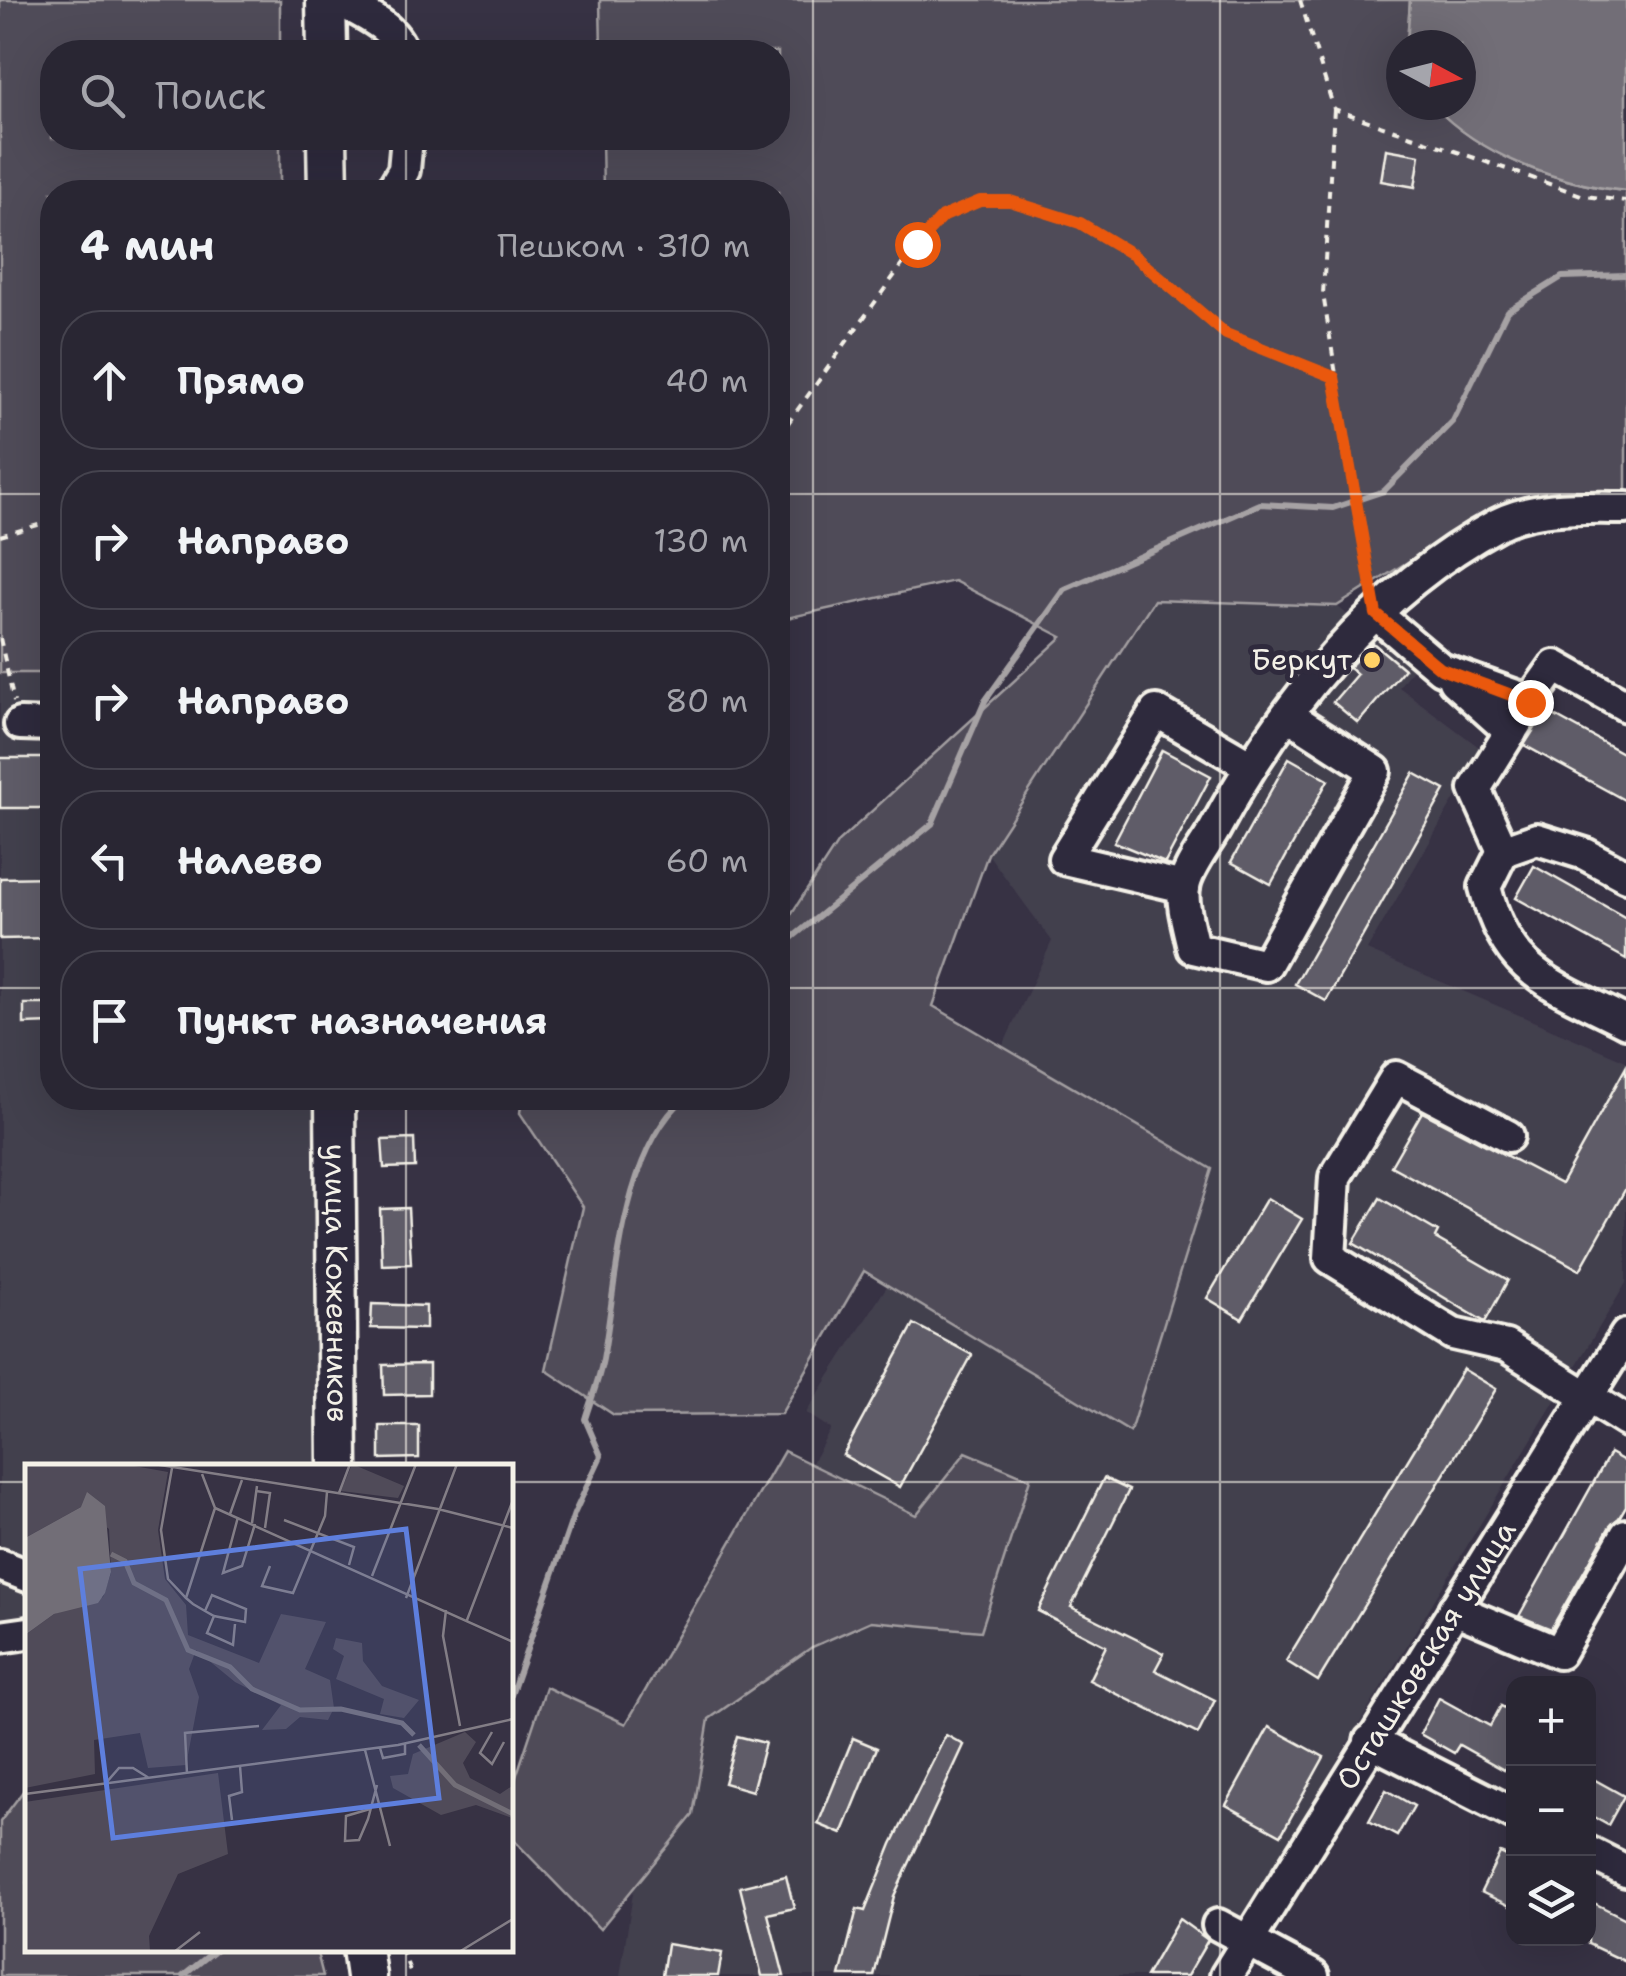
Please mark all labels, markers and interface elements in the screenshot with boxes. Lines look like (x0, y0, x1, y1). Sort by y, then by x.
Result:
north arrow (1386, 30, 1476, 120)
search box (40, 40, 790, 150)
icon: search (75, 68, 130, 123)
text: Поиск (155, 70, 266, 121)
text: 4 мин (80, 217, 215, 273)
route start (895, 222, 941, 268)
text: Пешком · 310 m (497, 224, 750, 267)
icon: ahead (82, 353, 137, 408)
text: Прямо (177, 355, 305, 406)
text: 40 m (665, 359, 748, 402)
icon: right (82, 513, 137, 568)
text: Направо (177, 515, 350, 566)
text: 130 m (653, 519, 748, 562)
place label: Беркут (1251, 639, 1353, 680)
marker: Беркут (1361, 649, 1383, 671)
icon: right (82, 673, 137, 728)
text: Направо (177, 675, 350, 726)
text: 80 m (665, 679, 748, 722)
route end (1508, 680, 1554, 726)
icon: left (82, 833, 137, 888)
text: Налево (177, 835, 323, 886)
text: 60 m (666, 839, 748, 882)
icon: arrive (82, 993, 137, 1048)
text: Пункт назначения (177, 995, 547, 1046)
street label: улица Кожевников (315, 1144, 359, 1422)
inset map (25, 1464, 512, 1951)
street label: Осташковская улица (1326, 1512, 1525, 1798)
map controls (1506, 1676, 1596, 1946)
button: + (1506, 1676, 1596, 1766)
button: − (1506, 1766, 1596, 1856)
button: layers (1506, 1856, 1596, 1946)

